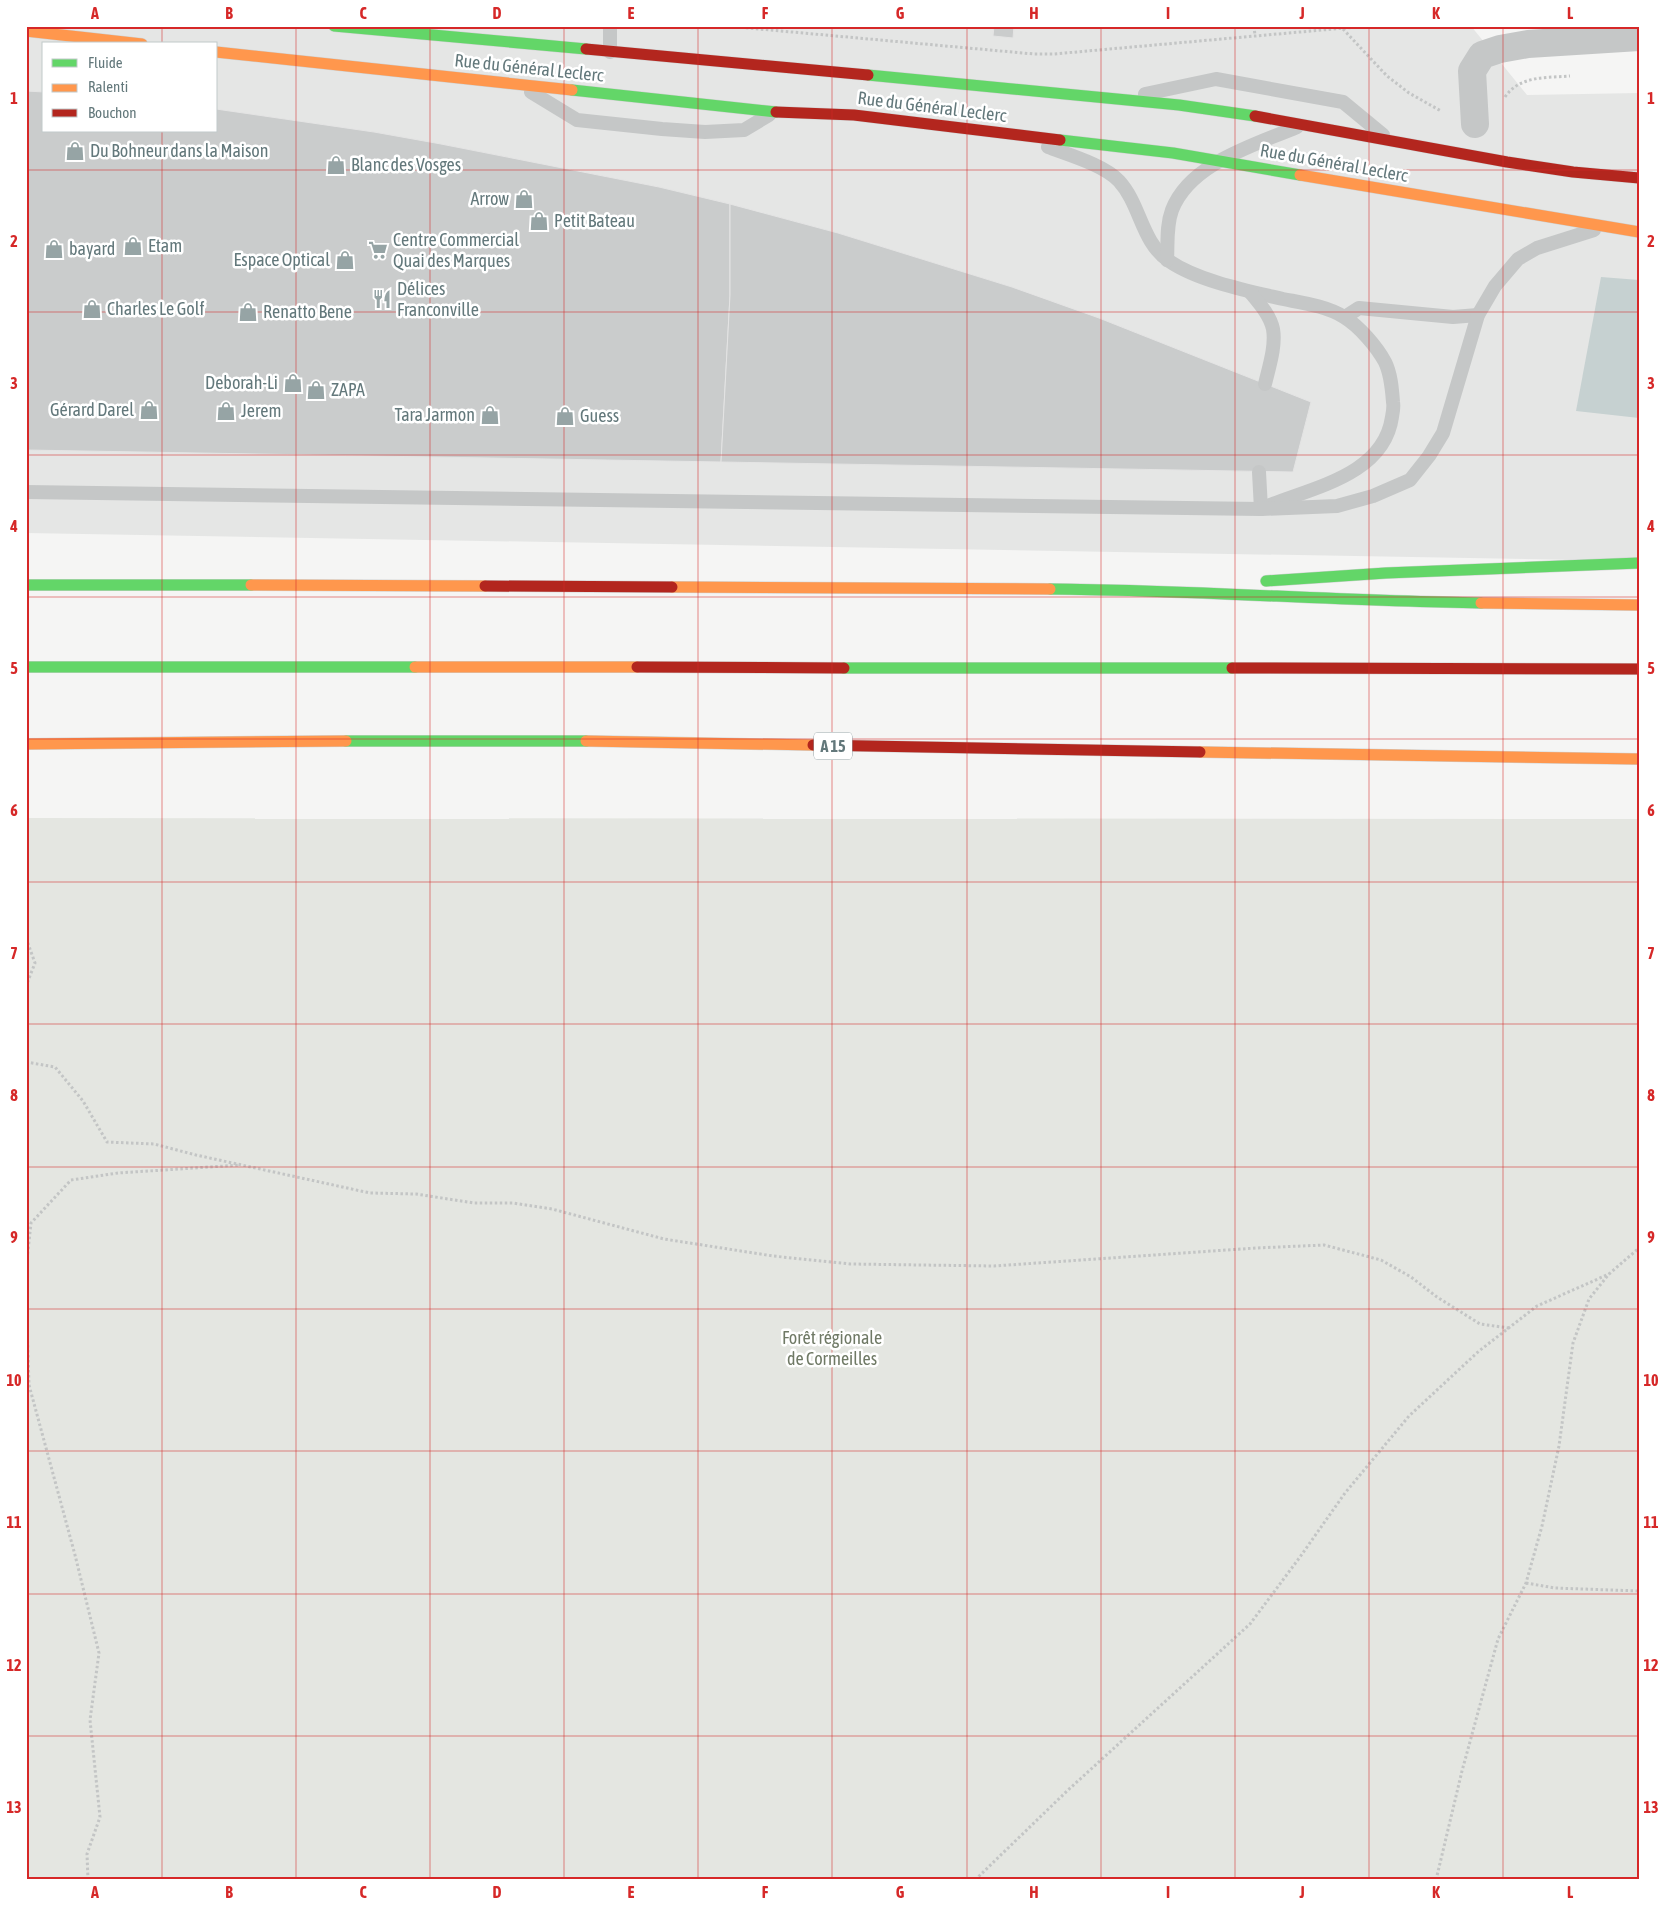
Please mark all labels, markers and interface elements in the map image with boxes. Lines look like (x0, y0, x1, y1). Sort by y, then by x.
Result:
text: A (90, 4, 99, 22)
text: B (225, 4, 233, 22)
text: C (359, 4, 367, 22)
text: D (493, 4, 502, 22)
text: E (628, 4, 635, 22)
text: F (762, 4, 769, 22)
text: G (896, 4, 905, 22)
text: H (1029, 4, 1039, 22)
text: I (1166, 4, 1170, 22)
text: J (1298, 4, 1305, 22)
text: K (1432, 4, 1440, 22)
text: L (1567, 4, 1574, 22)
legend (42, 42, 218, 132)
street label: Rue du Général Leclerc (454, 49, 605, 86)
text: Fluide (88, 54, 123, 71)
text: Ralenti (88, 78, 128, 95)
street label: Rue du Général Leclerc (857, 87, 1008, 126)
text: 1 (10, 89, 18, 107)
text: 1 (1647, 89, 1655, 107)
text: Bouchon (88, 104, 137, 121)
street label: Rue du Général Leclerc (1259, 139, 1410, 186)
shop icon: Du Bohneur dans la Maison (64, 140, 86, 162)
place label: Du Bohneur dans la Maison (90, 140, 269, 161)
shop icon: Blanc des Vosges (325, 154, 347, 176)
place label: Blanc des Vosges (351, 154, 461, 175)
place label: Arrow (471, 188, 509, 209)
shop icon: Arrow (513, 188, 535, 210)
shop icon: Petit Bateau (528, 210, 550, 232)
place label: Petit Bateau (554, 210, 635, 231)
place label: Centre Commercial Quai des Marques (393, 229, 519, 271)
text: 2 (10, 232, 18, 250)
text: 2 (1647, 232, 1655, 250)
shop icon: Etam (122, 235, 144, 257)
place label: Etam (148, 235, 182, 256)
shop icon: bayard (43, 238, 65, 260)
place label: bayard (69, 238, 115, 259)
supermarket icon: Centre Commercial Quai des Marques (367, 239, 389, 261)
place label: Espace Optical (234, 249, 330, 270)
shop icon: Espace Optical (334, 249, 356, 271)
place label: Délices Franconville (397, 278, 479, 320)
restaurant icon: Délices Franconville (371, 288, 393, 310)
shop icon: Charles Le Golf (81, 298, 103, 320)
place label: Charles Le Golf (107, 298, 204, 319)
shop icon: Renatto Bene (237, 301, 259, 323)
place label: Renatto Bene (263, 301, 352, 322)
place label: Deborah-Li (205, 372, 278, 393)
shop icon: Deborah-Li (282, 372, 304, 394)
text: 3 (10, 374, 18, 392)
text: 3 (1647, 374, 1655, 392)
shop icon: ZAPA (305, 379, 327, 401)
place label: ZAPA (331, 379, 365, 400)
place label: Gérard Darel (50, 399, 134, 420)
shop icon: Gérard Darel (138, 399, 160, 421)
shop icon: Jerem (215, 400, 237, 422)
place label: Jerem (241, 400, 281, 421)
place label: Tara Jarmon (395, 404, 475, 425)
shop icon: Tara Jarmon (479, 404, 501, 426)
shop icon: Guess (554, 405, 576, 427)
place label: Guess (580, 405, 619, 426)
text: 4 (9, 517, 18, 535)
text: 4 (1646, 517, 1655, 535)
text: 5 (10, 659, 18, 677)
text: 5 (1647, 659, 1655, 677)
road number: A 15 (814, 732, 852, 759)
text: 6 (10, 801, 18, 819)
text: 6 (1647, 801, 1655, 819)
text: 7 (10, 944, 18, 962)
text: 7 (1647, 944, 1655, 962)
text: 8 (10, 1086, 18, 1104)
text: 8 (1647, 1086, 1655, 1104)
text: 9 (10, 1228, 18, 1246)
text: 9 (1647, 1228, 1655, 1246)
park label: Forêt régionale de Cormeilles (782, 1327, 882, 1369)
text: 10 (6, 1371, 22, 1389)
text: 10 (1643, 1371, 1659, 1389)
text: 11 (6, 1513, 22, 1531)
text: 11 (1643, 1513, 1659, 1531)
text: 12 (6, 1656, 22, 1674)
text: 12 (1643, 1656, 1659, 1674)
text: 13 (6, 1798, 22, 1816)
text: 13 (1643, 1798, 1659, 1816)
text: A (90, 1883, 99, 1901)
text: B (225, 1883, 233, 1901)
text: C (359, 1883, 367, 1901)
text: D (493, 1883, 502, 1901)
text: E (628, 1883, 635, 1901)
text: F (762, 1883, 769, 1901)
text: G (896, 1883, 905, 1901)
text: H (1029, 1883, 1039, 1901)
text: I (1166, 1883, 1170, 1901)
text: J (1298, 1883, 1305, 1901)
text: K (1432, 1883, 1440, 1901)
text: L (1567, 1883, 1574, 1901)

